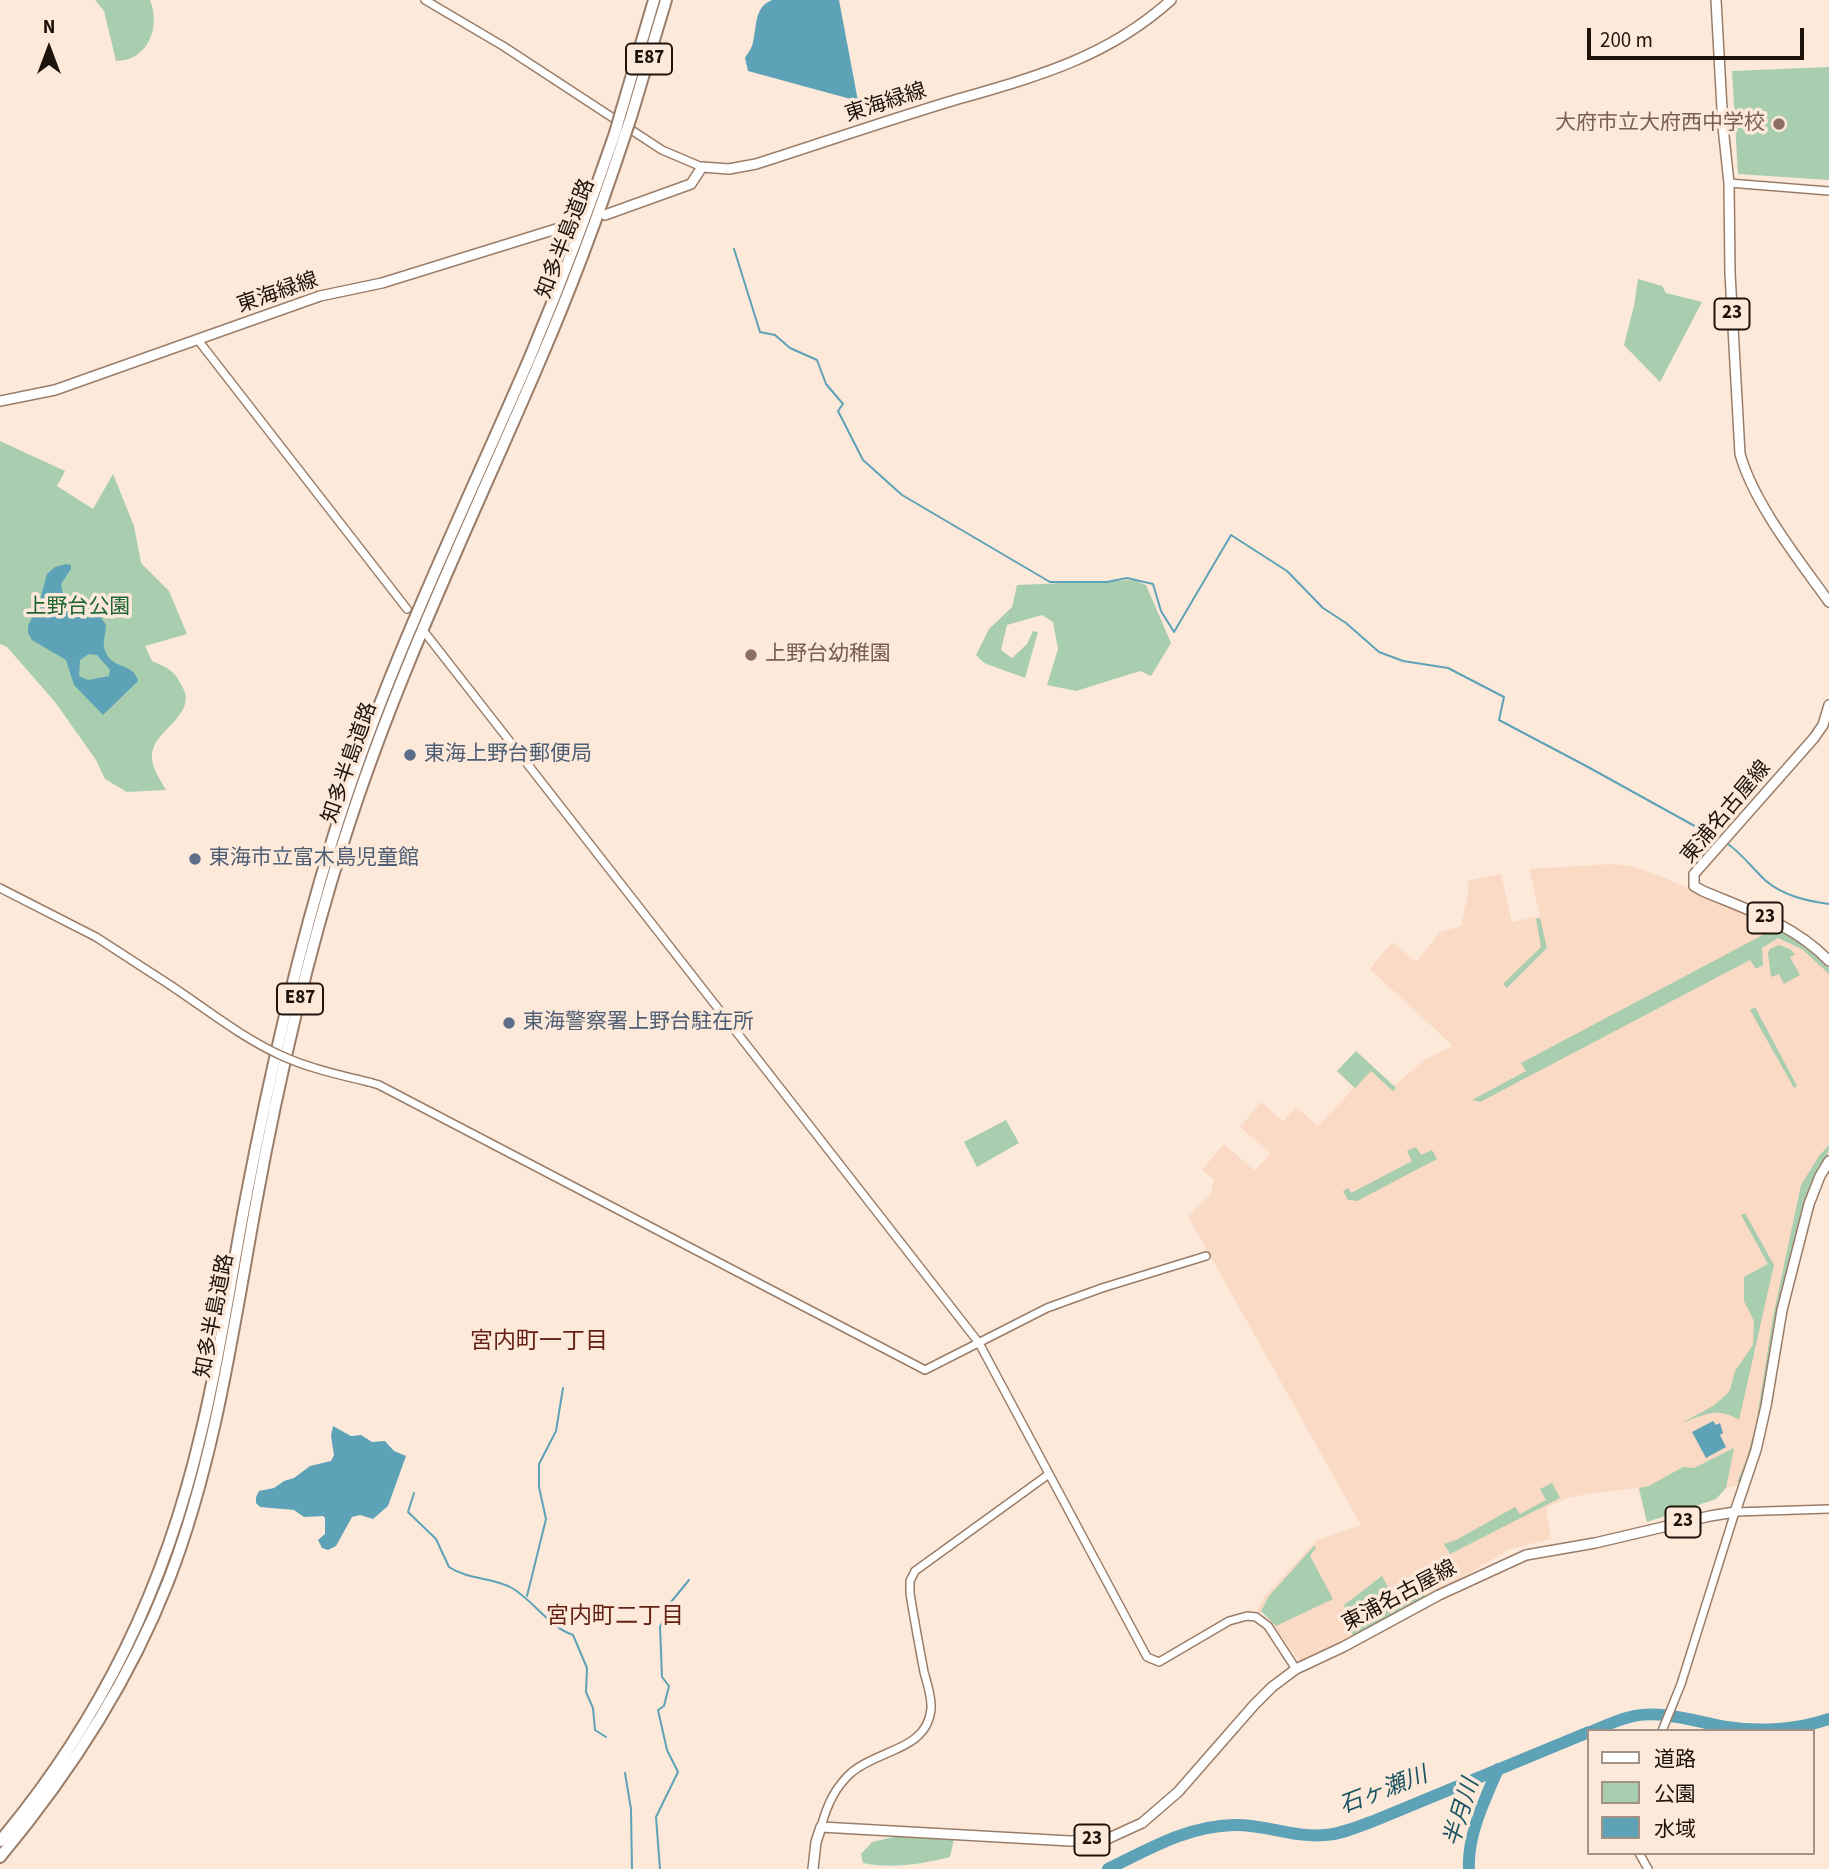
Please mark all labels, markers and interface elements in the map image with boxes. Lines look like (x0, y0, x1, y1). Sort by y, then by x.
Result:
north arrow (14, 14, 84, 84)
text: N (43, 14, 55, 41)
scale bar (1591, 14, 1808, 58)
text: 200 m (1600, 25, 1653, 55)
road number: E87 (626, 44, 672, 74)
street label: 東海緑線 (842, 79, 930, 129)
place label: 大府市立大府西中学校 (1555, 111, 1765, 137)
marker: 大府市立大府西中学校 (1771, 116, 1787, 132)
street label: 知多半島道路 (533, 176, 601, 302)
street label: 東海緑線 (234, 268, 322, 320)
road number: 23 (1714, 298, 1750, 330)
park label: 上野台公園 (26, 595, 130, 621)
place label: 上野台幼稚園 (765, 642, 891, 668)
marker: 上野台幼稚園 (743, 647, 759, 663)
street label: 知多半島道路 (319, 699, 383, 827)
place label: 東海上野台郵便局 (424, 742, 592, 768)
marker: 東海上野台郵便局 (402, 747, 418, 763)
street label: 東浦名古屋線 (1677, 757, 1777, 869)
place label: 東海市立富木島児童館 (209, 846, 419, 872)
marker: 東海市立富木島児童館 (187, 851, 203, 867)
road number: 23 (1748, 902, 1782, 934)
road number: E87 (277, 984, 323, 1015)
place label: 東海警察署上野台駐在所 (523, 1010, 754, 1036)
marker: 東海警察署上野台駐在所 (501, 1015, 517, 1031)
street label: 知多半島道路 (192, 1252, 240, 1380)
district label: 宮内町一丁目 (470, 1329, 608, 1357)
road number: 23 (1666, 1506, 1700, 1538)
street label: 東浦名古屋線 (1338, 1556, 1462, 1638)
district label: 宮内町二丁目 (546, 1604, 684, 1632)
legend (1588, 1729, 1815, 1855)
text: 道路 (1654, 1744, 1696, 1774)
water label: 石ヶ瀬川 (1336, 1763, 1432, 1821)
water label: 半月川 (1440, 1776, 1486, 1850)
text: 公園 (1654, 1779, 1696, 1809)
text: 水域 (1654, 1814, 1696, 1844)
road number: 23 (1074, 1824, 1110, 1856)

